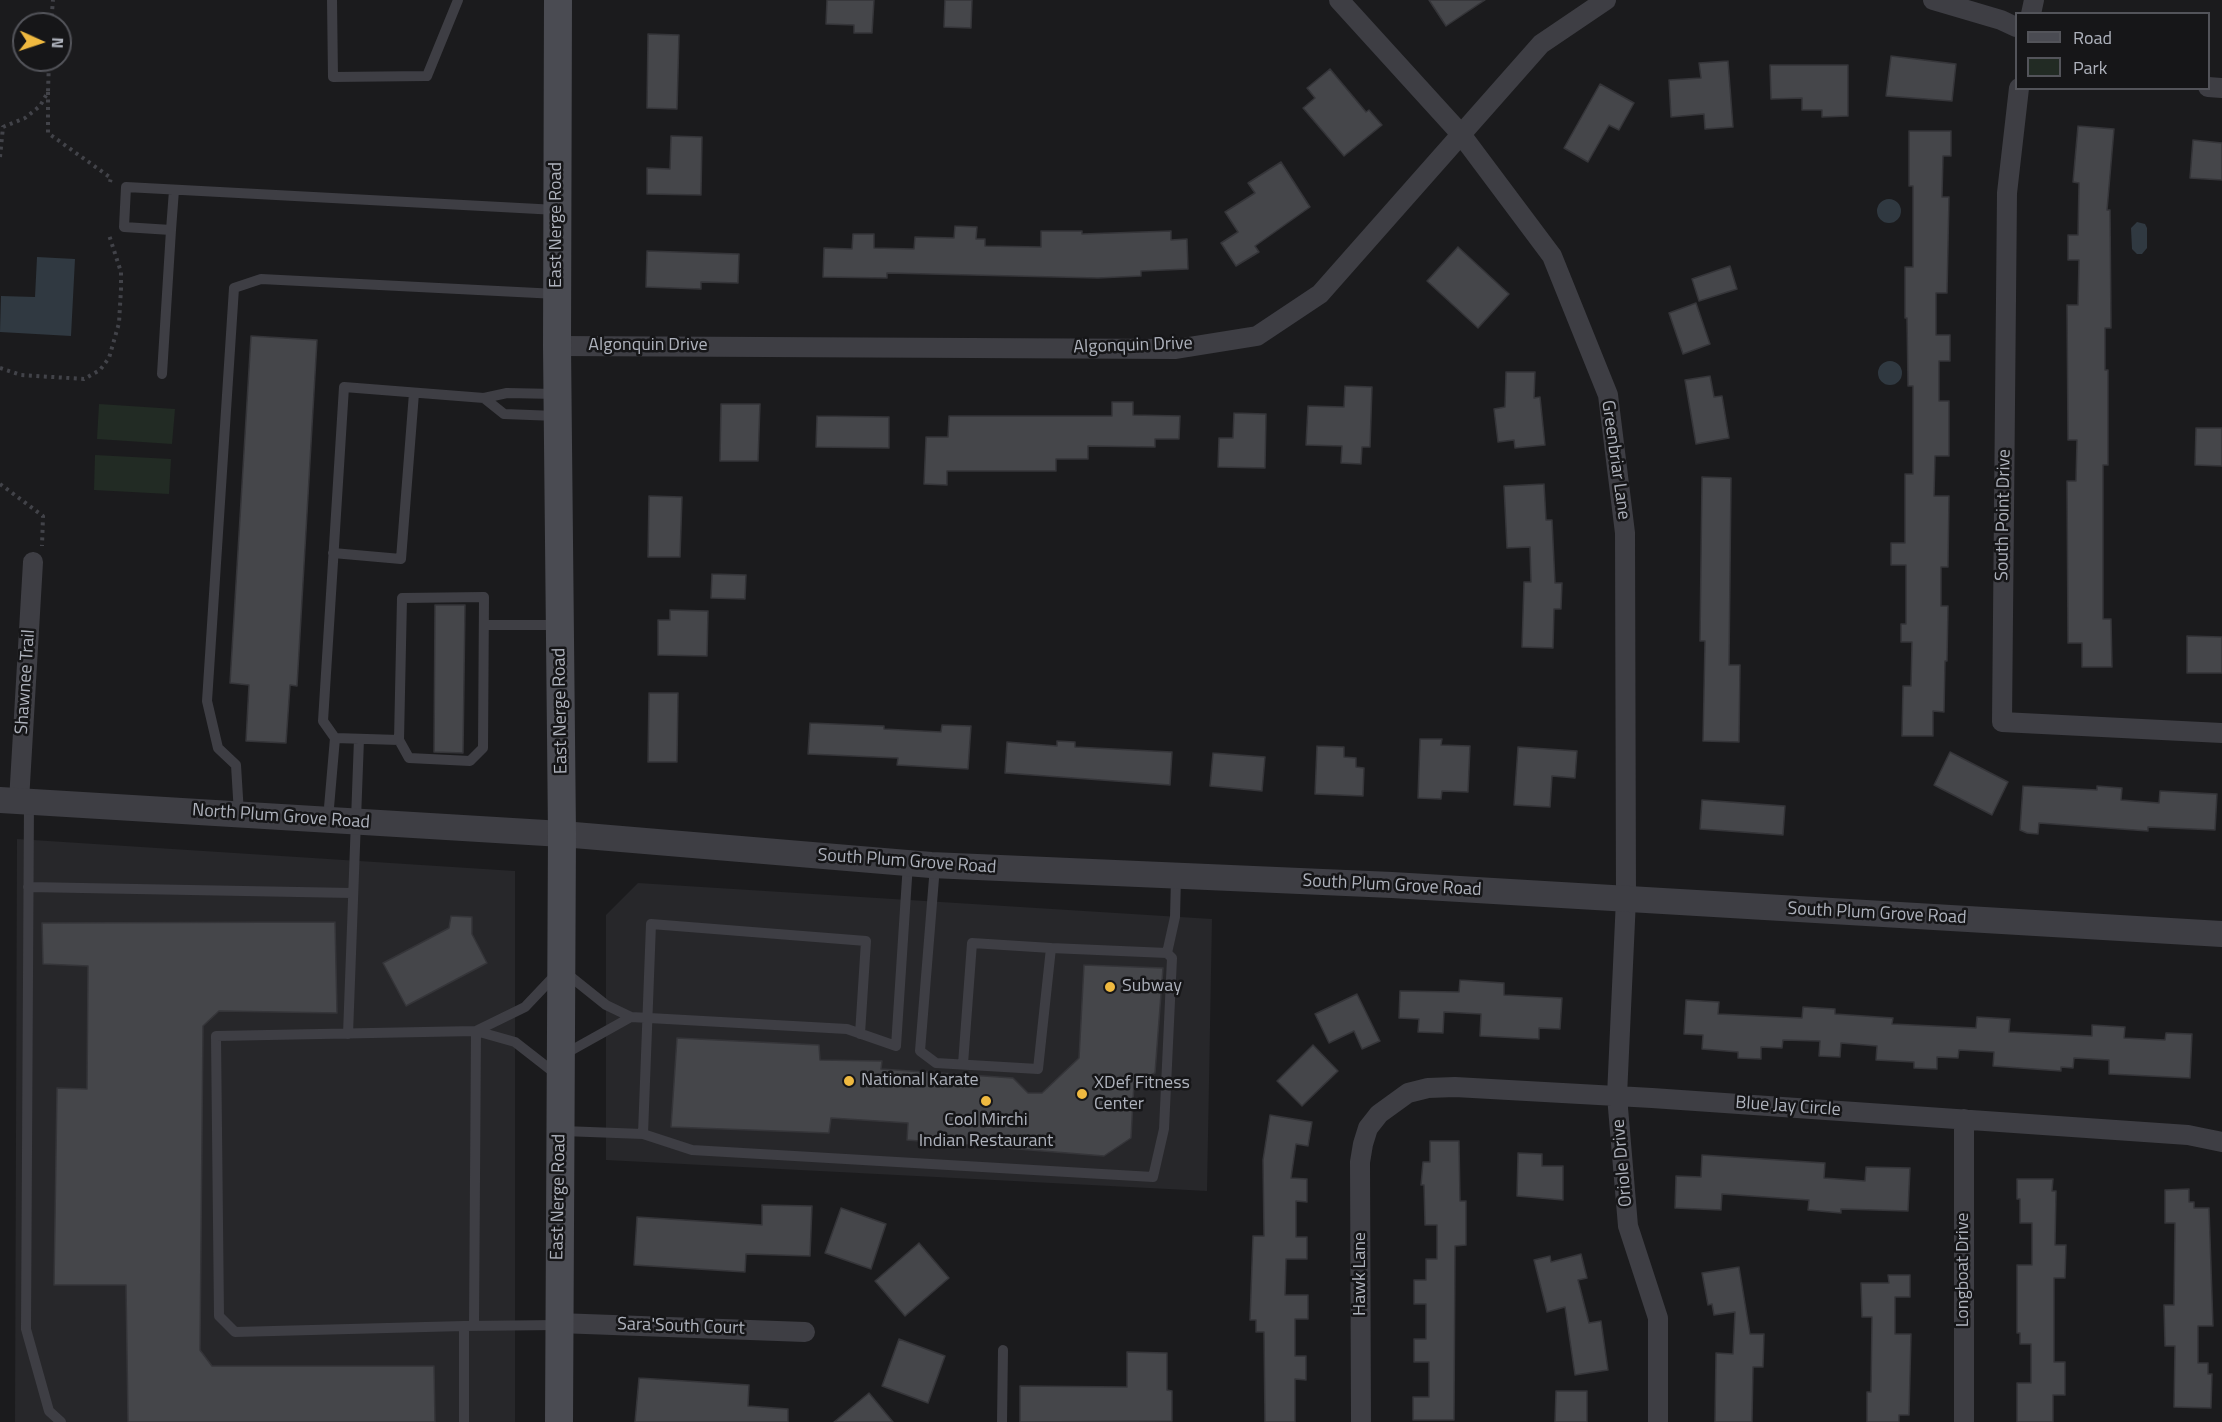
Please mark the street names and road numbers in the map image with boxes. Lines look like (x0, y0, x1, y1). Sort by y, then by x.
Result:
street label: East Nerge Road (546, 162, 568, 288)
street label: Algonquin Drive (1073, 333, 1193, 359)
street label: Algonquin Drive (588, 335, 708, 357)
street label: Greenbriar Lane (1596, 399, 1634, 521)
street label: South Point Drive (1992, 449, 2016, 581)
street label: Shawnee Trail (12, 629, 40, 735)
street label: East Nerge Road (549, 648, 573, 774)
street label: North Plum Grove Road (191, 800, 371, 834)
street label: South Plum Grove Road (817, 845, 997, 879)
street label: South Plum Grove Road (1302, 871, 1482, 901)
street label: South Plum Grove Road (1787, 899, 1967, 929)
street label: Blue Jay Circle (1735, 1093, 1841, 1121)
street label: Oriole Drive (1608, 1118, 1638, 1208)
street label: East Nerge Road (547, 1134, 571, 1260)
street label: Longboat Drive (1953, 1213, 1975, 1327)
street label: Hawk Lane (1350, 1232, 1372, 1316)
street label: Sara'South Court (617, 1314, 745, 1340)

